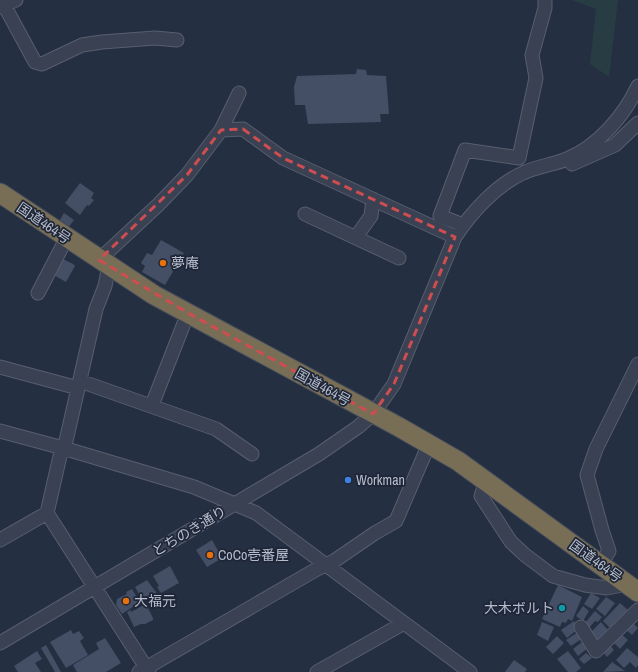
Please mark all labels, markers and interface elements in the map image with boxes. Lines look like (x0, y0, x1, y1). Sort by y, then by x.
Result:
street label: 国道464号 (14, 198, 74, 248)
place label: 夢庵 (171, 254, 199, 272)
marker: 夢庵 (158, 258, 168, 268)
street label: 国道464号 (292, 364, 354, 410)
place label: Workman (356, 471, 405, 489)
marker: Workman (343, 475, 353, 485)
street label: とちのき通り (149, 502, 229, 560)
street label: 国道464号 (566, 536, 626, 586)
place label: CoCo壱番屋 (218, 546, 289, 564)
marker: CoCo壱番屋 (205, 550, 215, 560)
place label: 大福元 (134, 592, 176, 610)
marker: 大福元 (121, 596, 131, 606)
place label: 大木ボルト (484, 599, 554, 617)
marker: 大木ボルト (557, 603, 567, 613)

